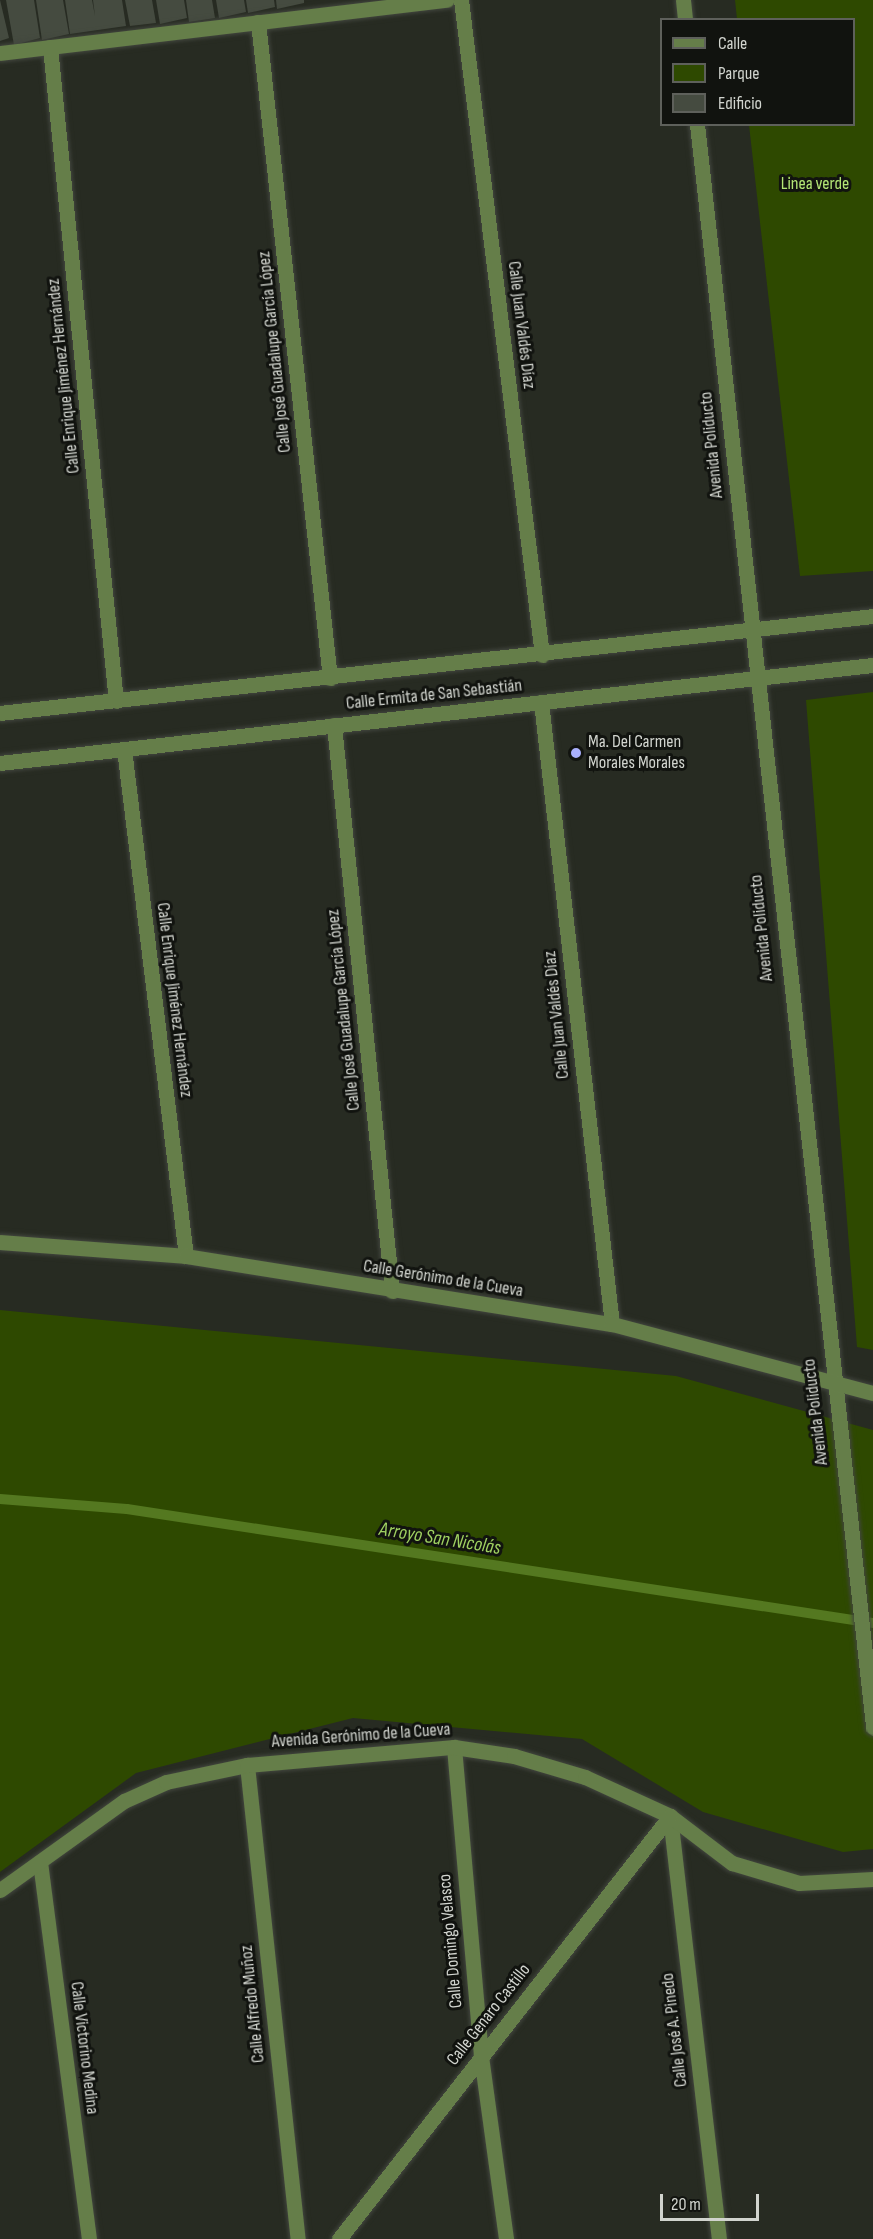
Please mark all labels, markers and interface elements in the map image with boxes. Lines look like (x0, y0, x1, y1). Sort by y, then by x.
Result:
legend (660, 18, 855, 126)
text: Calle (718, 33, 747, 54)
text: Parque (718, 63, 759, 84)
text: Edificio (718, 93, 762, 114)
park label: Linea verde (781, 173, 849, 195)
street label: Calle José Guadalupe García López (254, 250, 296, 454)
street label: Calle Juan Valdés Díaz (502, 260, 540, 390)
street label: Calle Enrique Jiménez Hernández (43, 277, 85, 475)
street label: Avenida Poliducto (696, 391, 728, 499)
street label: Calle Ermita de San Sebastián (345, 675, 523, 715)
place label: Ma. Del Carmen Morales Morales (588, 732, 685, 774)
marker: Ma. Del Carmen Morales Morales (569, 746, 583, 760)
street label: Avenida Poliducto (746, 874, 778, 982)
street label: Calle Enrique Jiménez Hernández (151, 901, 197, 1099)
street label: Calle José Guadalupe García López (323, 908, 365, 1112)
street label: Calle Juan Valdés Díaz (540, 950, 574, 1080)
street label: Calle Gerónimo de la Cueva (362, 1256, 524, 1302)
street label: Avenida Poliducto (799, 1358, 833, 1466)
water label: Arroyo San Nicolás (378, 1518, 502, 1560)
street label: Avenida Gerónimo de la Cueva (271, 1719, 451, 1753)
street label: Calle Domingo Velasco (434, 1873, 468, 2009)
street label: Calle Alfredo Muñoz (236, 1944, 270, 2064)
street label: Calle Genaro Castillo (443, 1960, 535, 2070)
street label: Calle José A. Pinedo (657, 1972, 693, 2088)
street label: Calle Victorino Medina (65, 1980, 103, 2116)
scale bar (663, 2182, 762, 2220)
text: 20 m (671, 2194, 701, 2215)

